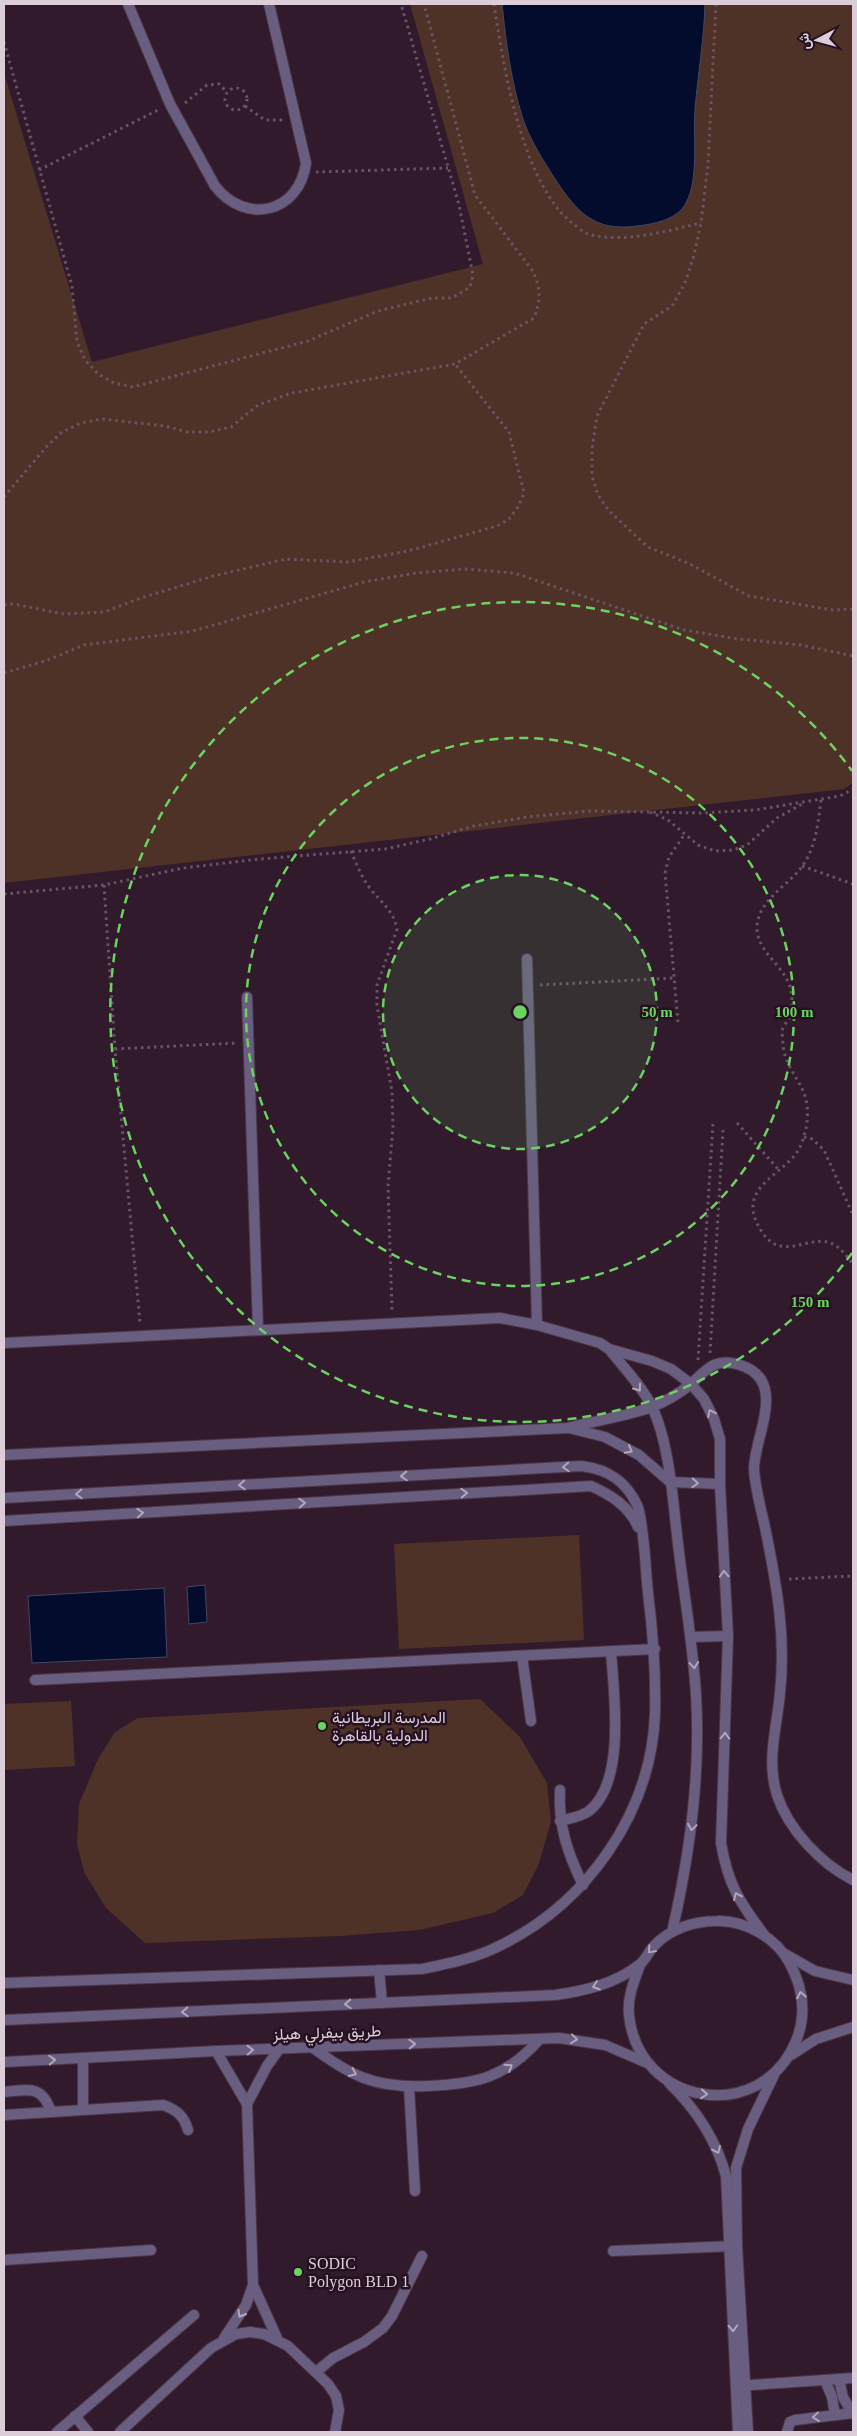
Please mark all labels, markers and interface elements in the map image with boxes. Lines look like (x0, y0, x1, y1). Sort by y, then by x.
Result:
north arrow (792, 15, 842, 65)
text: ش (796, 32, 814, 50)
centre of rings (511, 1003, 529, 1021)
text: 50 m (641, 1004, 673, 1020)
text: 100 m (775, 1004, 814, 1020)
text: 150 m (791, 1294, 830, 1310)
one-way arrow (632, 1382, 641, 1392)
one-way arrow (707, 1409, 717, 1418)
one-way arrow (624, 1444, 633, 1454)
one-way arrow (562, 1461, 570, 1472)
one-way arrow (400, 1470, 408, 1481)
one-way arrow (691, 1477, 699, 1488)
one-way arrow (237, 1479, 245, 1490)
one-way arrow (75, 1488, 83, 1499)
one-way arrow (460, 1488, 468, 1499)
one-way arrow (298, 1497, 306, 1508)
one-way arrow (136, 1507, 144, 1518)
one-way arrow (719, 1570, 730, 1578)
one-way arrow (688, 1661, 699, 1669)
place label: المدرسة البريطانية الدولية بالقاهرة (332, 1709, 446, 1746)
marker: المدرسة البريطانية الدولية بالقاهرة (316, 1720, 328, 1732)
one-way arrow (720, 1732, 730, 1740)
one-way arrow (687, 1823, 697, 1831)
one-way arrow (733, 1892, 743, 1901)
one-way arrow (648, 1945, 657, 1954)
one-way arrow (593, 1980, 601, 1990)
one-way arrow (797, 1991, 807, 2000)
one-way arrow (343, 1999, 351, 2010)
one-way arrow (181, 2006, 189, 2017)
street label: طريق بيفرلي هيلز (271, 2022, 382, 2048)
one-way arrow (571, 2034, 579, 2045)
one-way arrow (408, 2038, 416, 2049)
one-way arrow (246, 2044, 254, 2055)
one-way arrow (49, 2055, 57, 2065)
one-way arrow (504, 2064, 513, 2073)
one-way arrow (348, 2067, 357, 2078)
one-way arrow (701, 2089, 709, 2100)
one-way arrow (711, 2145, 722, 2154)
place label: SODIC Polygon BLD 1 (308, 2255, 409, 2291)
marker: SODIC Polygon BLD 1 (292, 2266, 304, 2278)
one-way arrow (237, 2308, 247, 2317)
one-way arrow (728, 2324, 738, 2332)
one-way arrow (812, 2411, 820, 2422)

